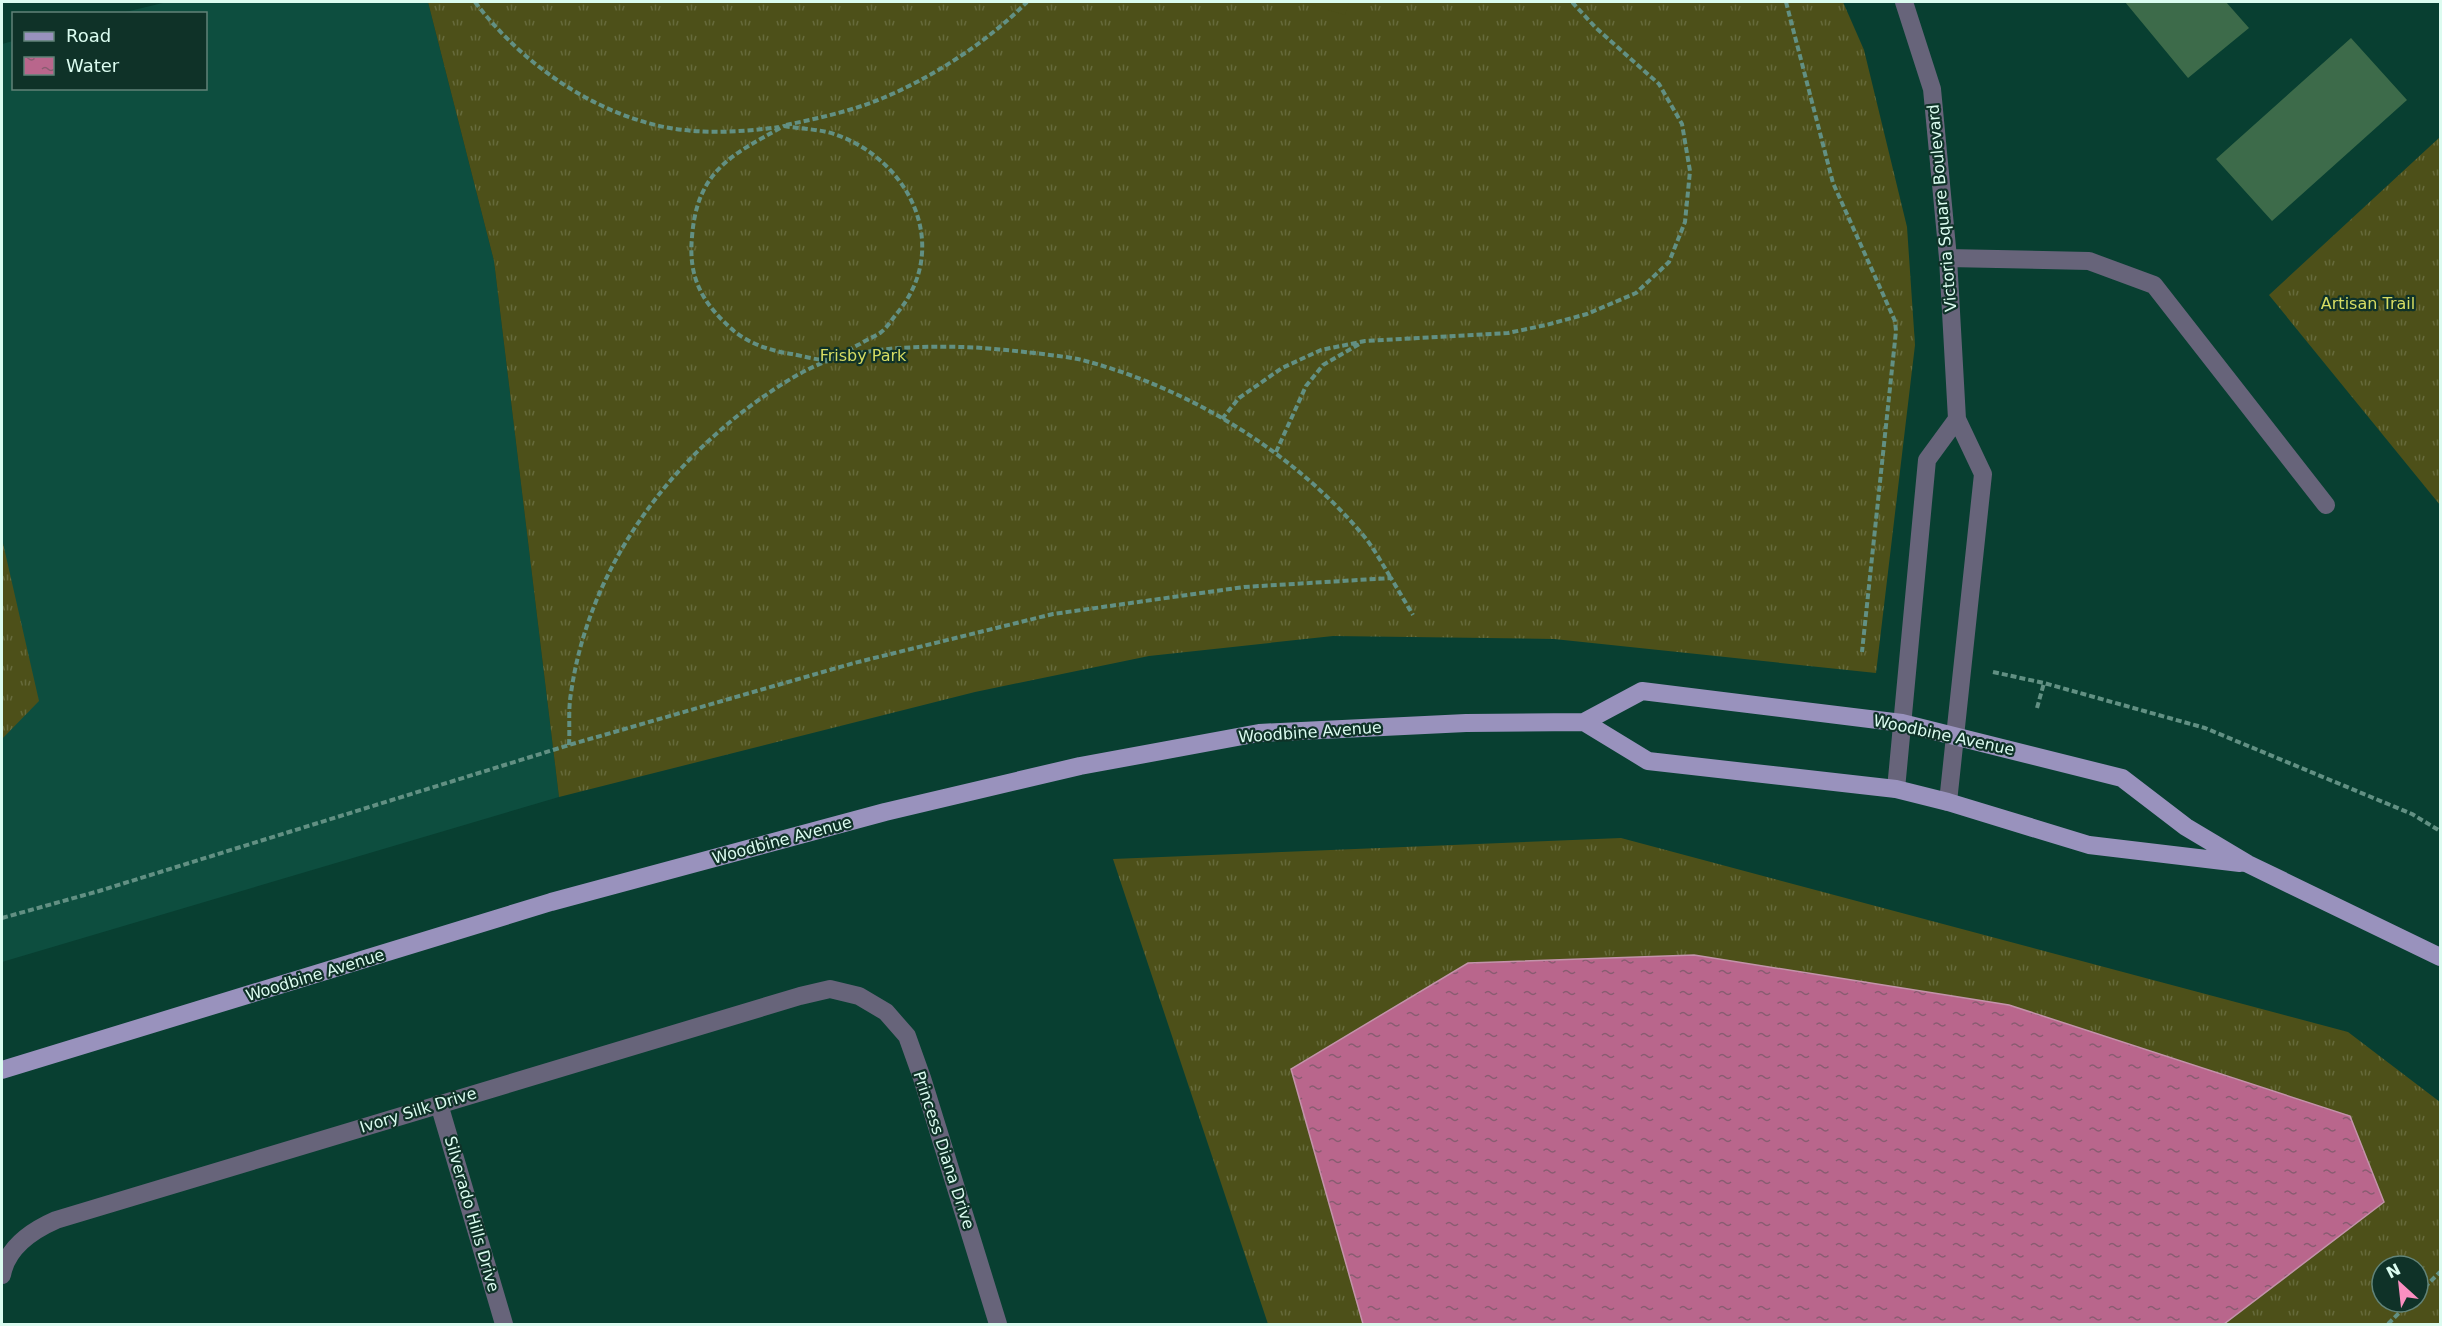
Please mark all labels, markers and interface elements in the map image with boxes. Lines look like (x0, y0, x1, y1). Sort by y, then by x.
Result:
legend (12, 12, 207, 90)
text: Road (66, 25, 111, 46)
text: Water (66, 55, 120, 76)
street label: Victoria Square Boulevard (1923, 103, 1961, 313)
park label: Artisan Trail (2321, 294, 2415, 313)
park label: Frisby Park (820, 346, 907, 365)
street label: Woodbine Avenue (1872, 711, 2016, 759)
street label: Woodbine Avenue (1238, 718, 1382, 746)
street label: Woodbine Avenue (710, 812, 854, 868)
street label: Woodbine Avenue (243, 945, 387, 1005)
street label: Princess Diana Drive (909, 1069, 979, 1231)
street label: Ivory Silk Drive (357, 1083, 479, 1137)
street label: Silverado Hills Drive (441, 1134, 503, 1294)
north arrow (2370, 1254, 2430, 1314)
text: N (2383, 1260, 2404, 1283)

